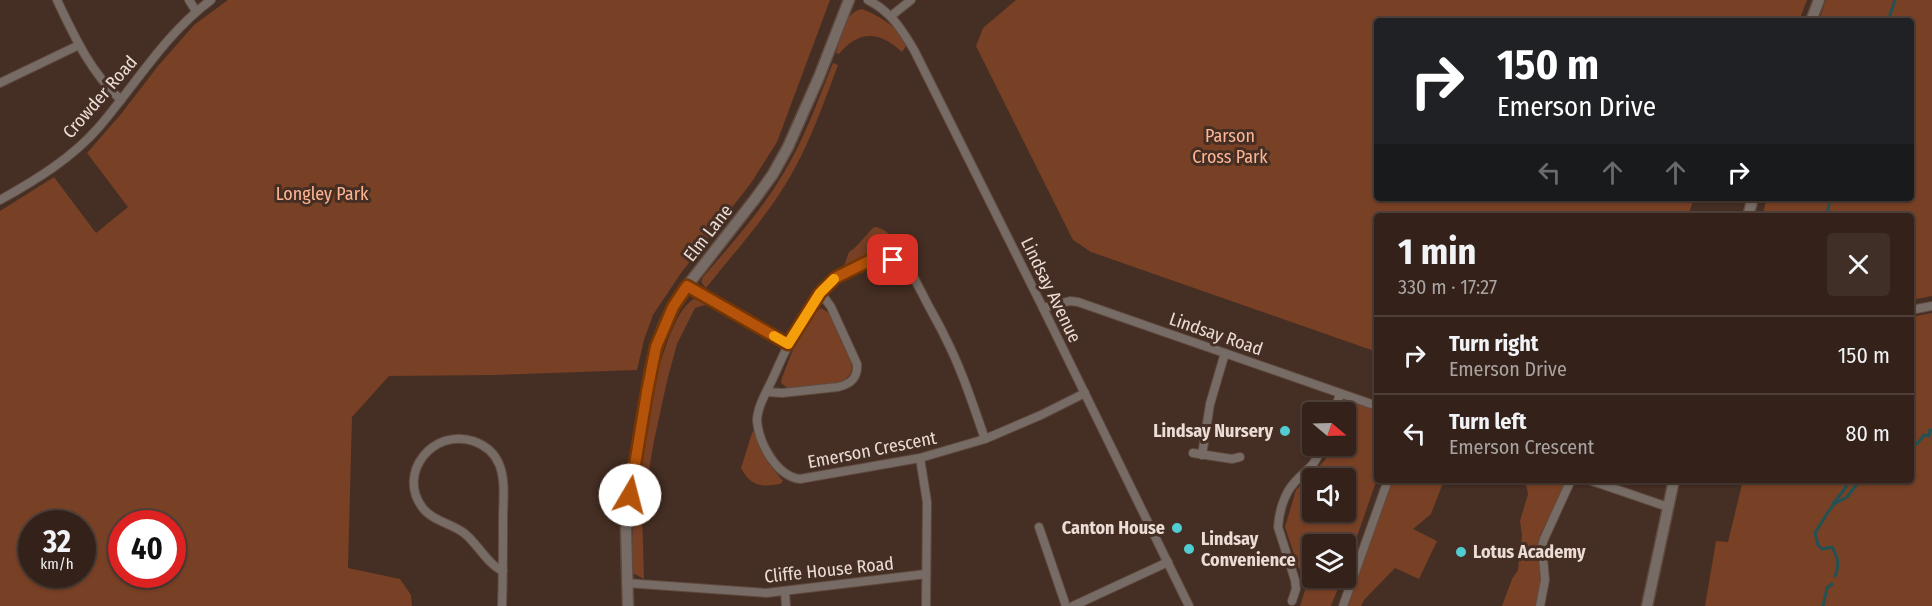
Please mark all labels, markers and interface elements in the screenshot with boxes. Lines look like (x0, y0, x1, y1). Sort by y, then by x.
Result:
text: 150 m (1497, 40, 1599, 90)
icon: right (1398, 42, 1476, 120)
street label: Crowder Road (58, 51, 142, 143)
text: Emerson Drive (1497, 91, 1656, 123)
park label: Parson Cross Park (1192, 125, 1268, 168)
icon: left (1533, 156, 1566, 189)
icon: ahead (1596, 156, 1629, 189)
icon: ahead (1659, 156, 1692, 189)
icon: right (1722, 156, 1755, 189)
park label: Longley Park (276, 183, 369, 205)
street label: Elm Lane (679, 200, 737, 266)
text: 1 min (1398, 230, 1476, 274)
button: close (1827, 233, 1890, 296)
pin (867, 234, 918, 285)
street label: Lindsay Avenue (1016, 234, 1086, 346)
icon: arrive (876, 243, 909, 276)
text: 330 m · 17:27 (1398, 275, 1497, 299)
street label: Lindsay Road (1166, 308, 1266, 360)
text: Turn right (1449, 330, 1538, 357)
icon: right (1398, 339, 1431, 372)
text: 150 m (1838, 342, 1890, 369)
text: Emerson Drive (1449, 357, 1567, 381)
north arrow (1302, 402, 1356, 456)
map controls (1302, 402, 1356, 588)
text: Turn left (1449, 408, 1527, 435)
icon: left (1398, 417, 1431, 450)
place label: Lindsay Nursery (1153, 420, 1273, 442)
text: 80 m (1845, 420, 1890, 447)
marker: Lindsay Nursery (1278, 424, 1292, 438)
street label: Emerson Crescent (806, 427, 938, 473)
text: Emerson Crescent (1449, 435, 1594, 459)
position arrow (598, 463, 662, 527)
button: sound (1302, 468, 1356, 522)
speed limit sign: 40 (108, 510, 186, 588)
place label: Canton House (1062, 517, 1165, 539)
marker: Canton House (1170, 521, 1184, 535)
text: 32 (43, 524, 71, 560)
place label: Lindsay Convenience (1201, 528, 1296, 571)
button: layers (1302, 534, 1356, 588)
place label: Lotus Academy (1473, 541, 1586, 563)
marker: Lindsay Convenience (1182, 542, 1196, 556)
marker: Lotus Academy (1454, 545, 1468, 559)
street label: Cliffe House Road (763, 552, 895, 588)
text: km/h (40, 555, 74, 573)

